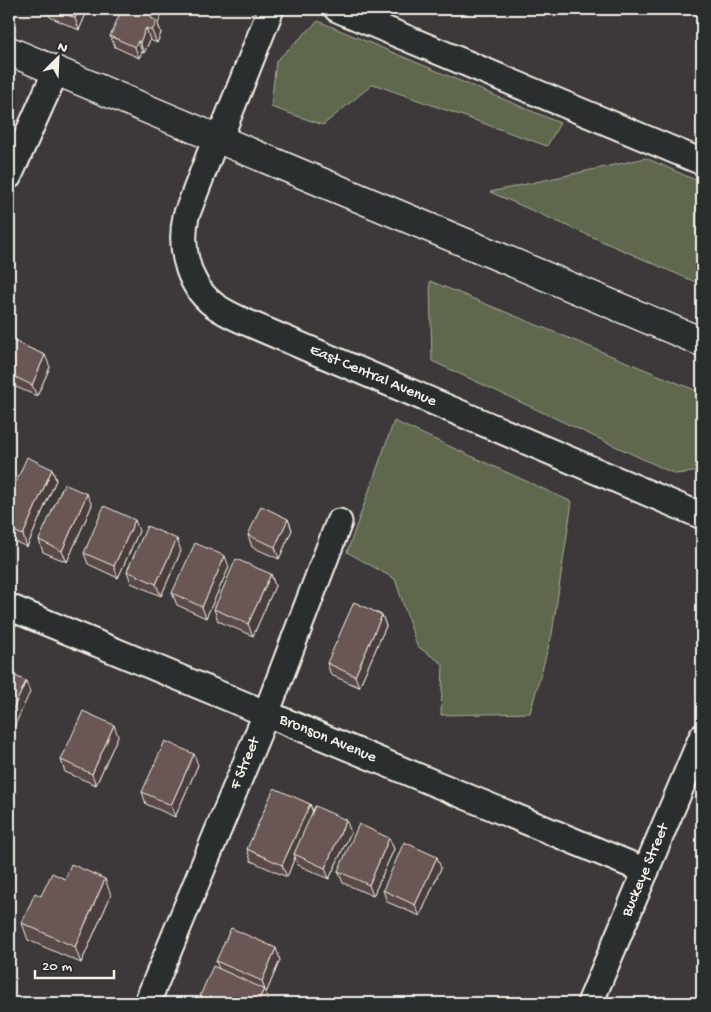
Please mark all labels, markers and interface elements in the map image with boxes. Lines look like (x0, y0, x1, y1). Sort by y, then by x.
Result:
north arrow (32, 32, 82, 82)
text: N (55, 39, 70, 58)
street label: East Central Avenue (306, 341, 440, 412)
street label: Bronson Avenue (275, 710, 380, 768)
street label: F Street (226, 733, 265, 793)
street label: Buckeye Street (617, 820, 674, 921)
scale bar (35, 947, 114, 979)
text: 20 m (42, 958, 72, 976)

